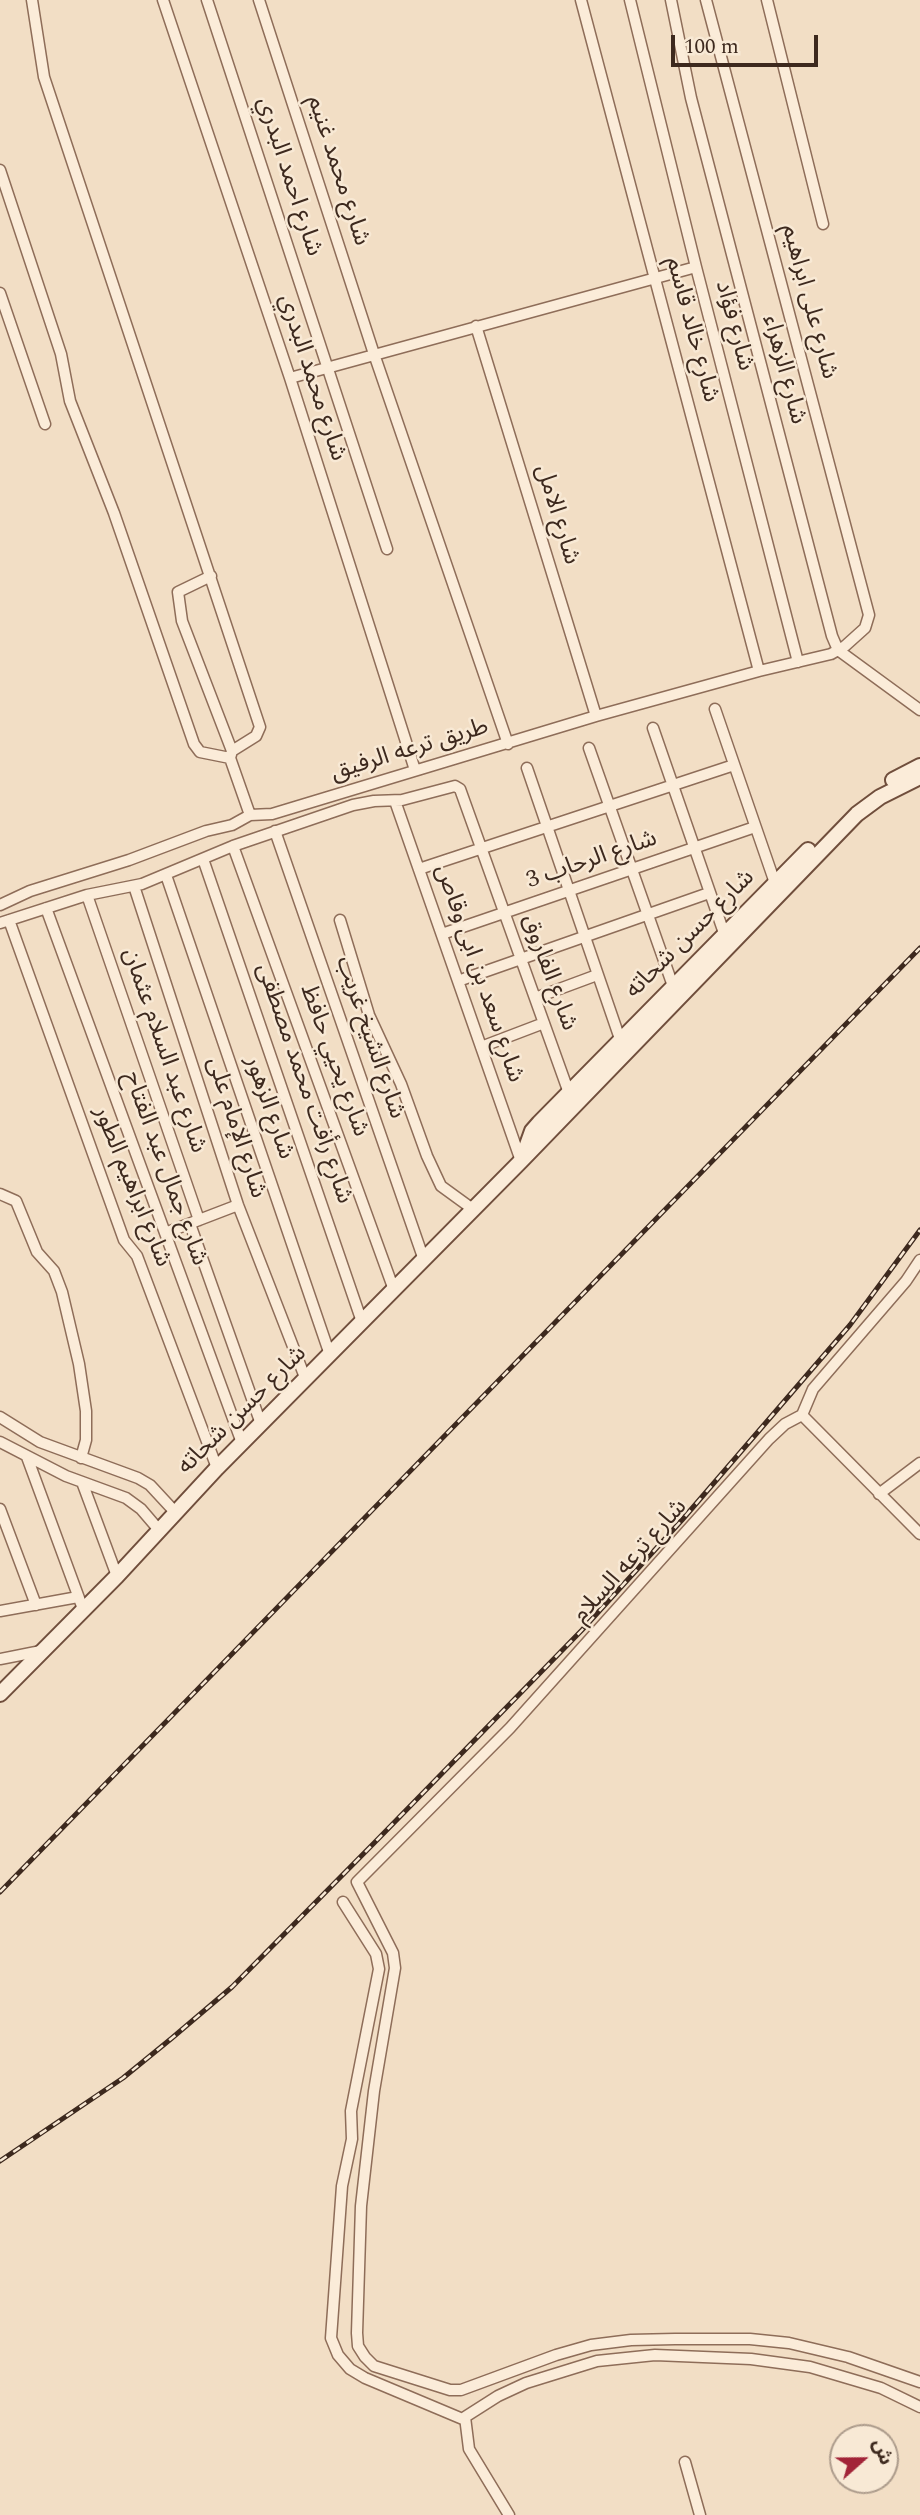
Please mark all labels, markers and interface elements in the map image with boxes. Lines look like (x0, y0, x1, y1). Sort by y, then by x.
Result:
scale bar (675, 21, 822, 65)
text: 100 m (684, 31, 739, 63)
street label: شارع محمد غنيم (299, 92, 375, 250)
street label: شارع احمد البدري (249, 94, 327, 260)
street label: شارع على ابراهيم (774, 222, 842, 382)
street label: شارع خالد قاسم (658, 254, 724, 406)
street label: شارع فؤاد (707, 278, 759, 374)
street label: شارع محمد البدري (271, 291, 351, 465)
street label: شارع الزهراء (755, 312, 811, 428)
street label: شارع الامل (527, 462, 585, 568)
street label: طريق ترعه الرفيق (328, 713, 492, 789)
street label: شارع الرحاب 3 (523, 825, 661, 897)
street label: شارع سعد بن ابى وقاص (427, 861, 529, 1087)
street label: شارع حسن شحاته (620, 864, 762, 1006)
street label: شارع الفاروق (514, 911, 582, 1035)
street label: شارع عبد السلام عثمان (114, 945, 212, 1157)
street label: شارع الشيخ غريب (328, 953, 410, 1123)
street label: شارع رأفت محمد مصطفى (248, 960, 358, 1208)
street label: شارع يحيي حافظ (292, 981, 374, 1141)
street label: شارع الزهور (237, 1053, 299, 1163)
street label: شارع الإمام على (199, 1054, 271, 1202)
street label: شارع جمال عبد الفتاح (115, 1068, 213, 1270)
street label: شارع ابراهيم الطور (86, 1102, 176, 1272)
street label: شارع حسن شحاته (172, 1340, 314, 1482)
street label: شارع ترعه السلام (568, 1494, 694, 1630)
north arrow (829, 2424, 899, 2494)
text: ش (864, 2435, 900, 2469)

